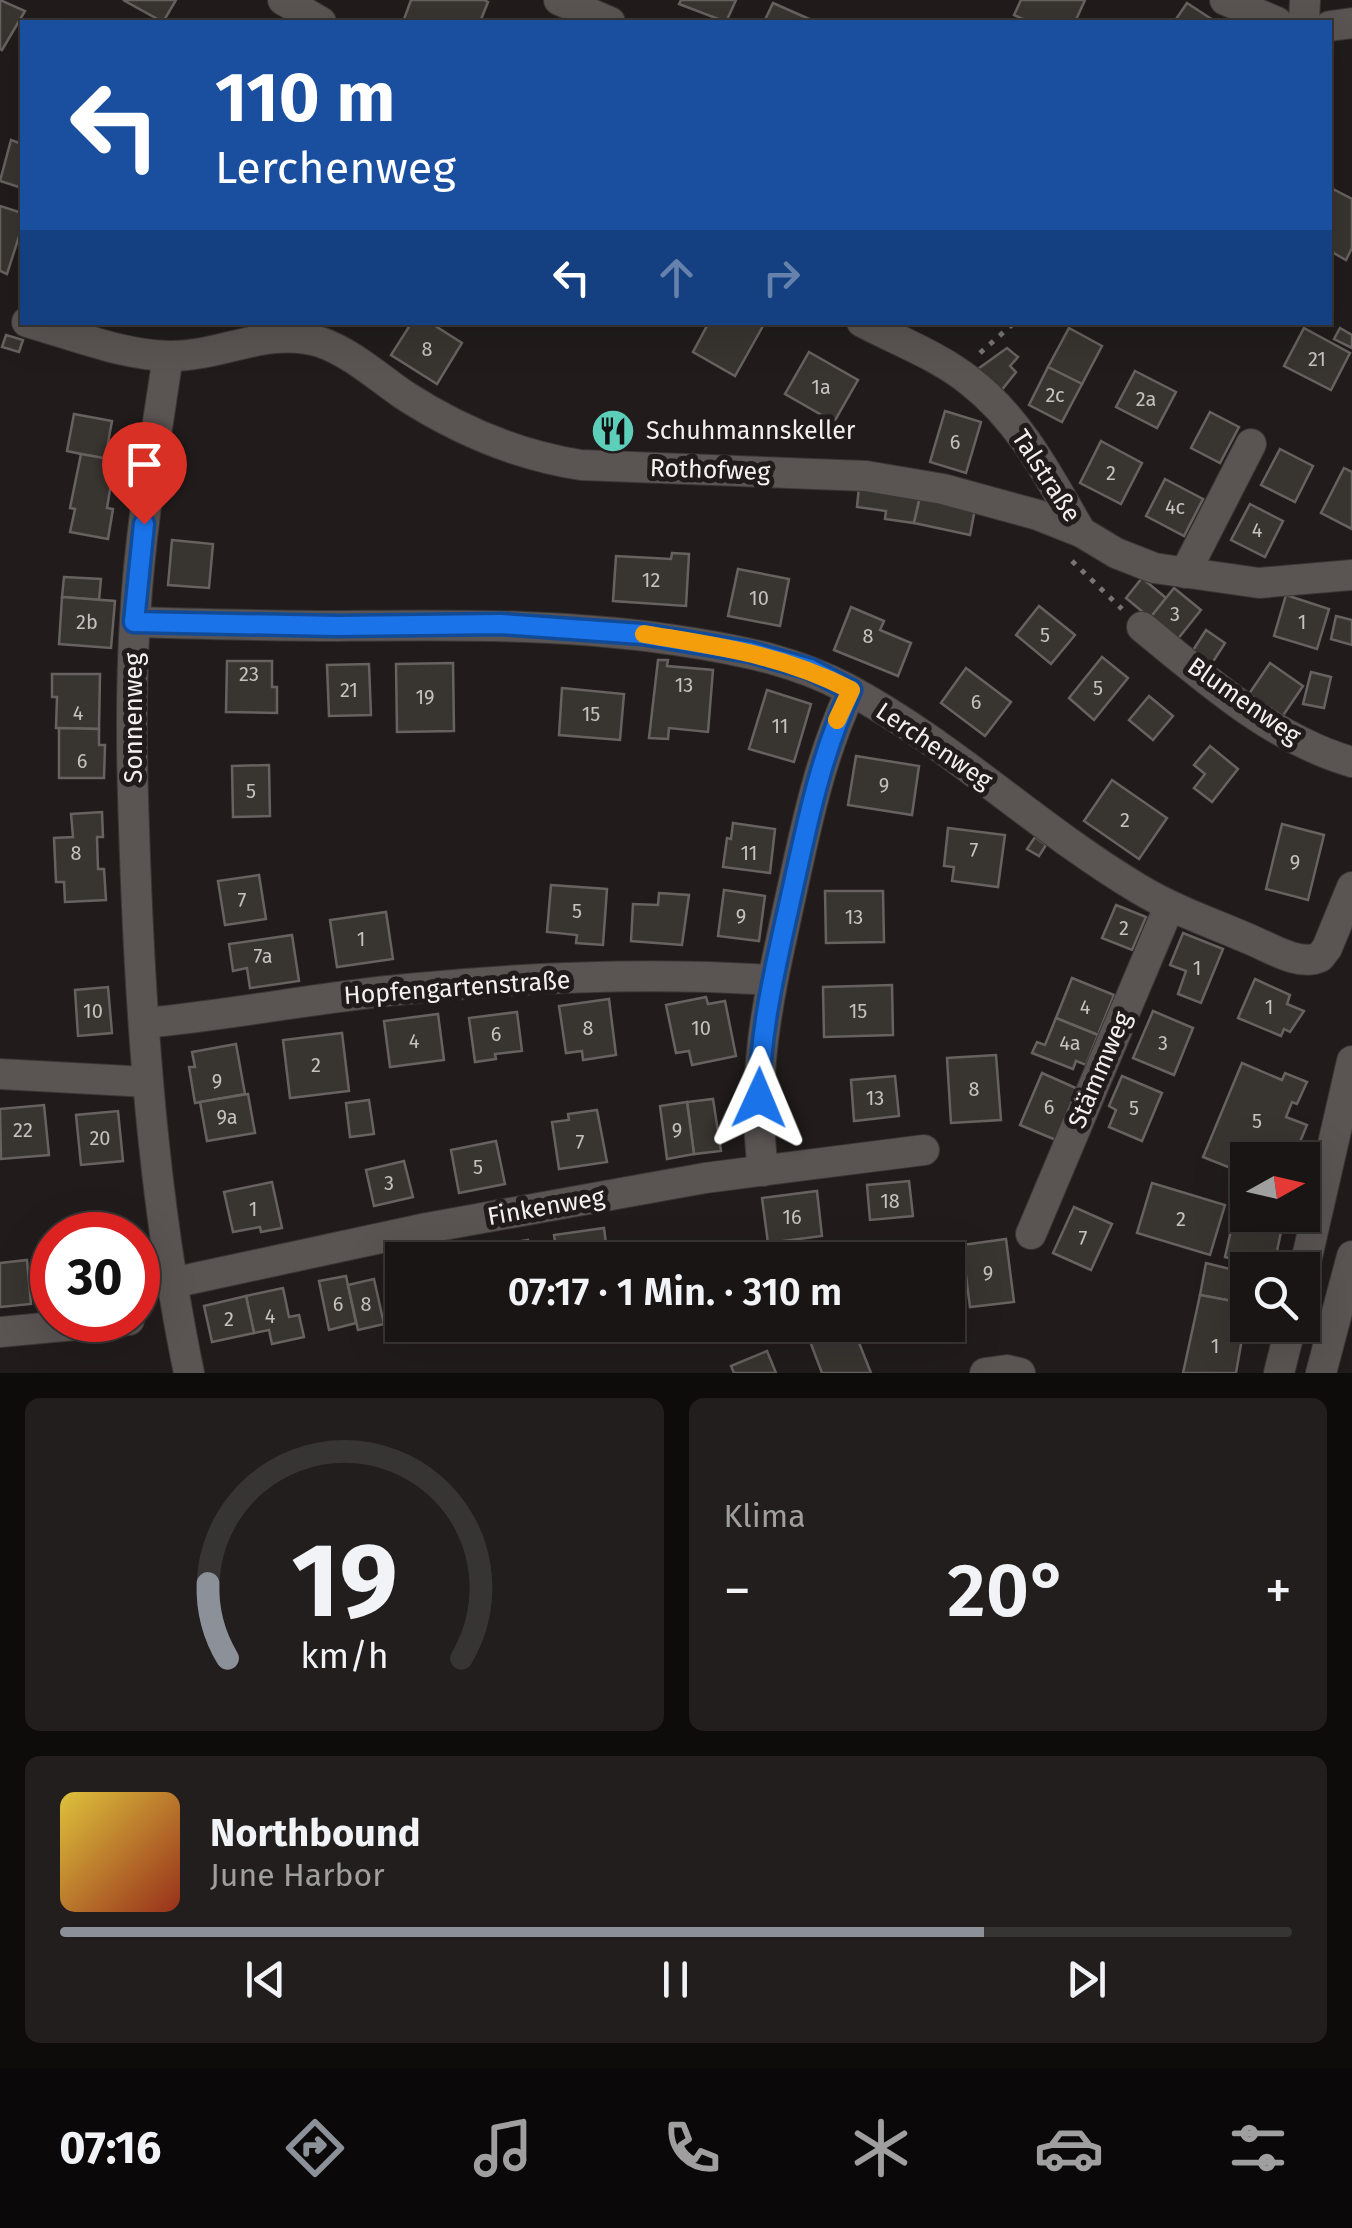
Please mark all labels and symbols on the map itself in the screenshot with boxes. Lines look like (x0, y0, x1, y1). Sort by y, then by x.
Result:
house number: 8 (421, 337, 433, 361)
house number: 21 (1308, 347, 1326, 371)
house number: 1a (811, 375, 831, 399)
house number: 2c (1045, 383, 1065, 407)
house number: 2a (1136, 387, 1156, 411)
restaurant icon: Schuhmannskeller (590, 408, 636, 454)
place label: Schuhmannskeller (646, 416, 856, 446)
pin (102, 422, 187, 525)
street label: Talstraße (1005, 424, 1087, 528)
house number: 6 (950, 430, 960, 454)
street label: Rothofweg (649, 453, 771, 487)
house number: 2 (1106, 461, 1116, 485)
house number: 4c (1165, 495, 1185, 519)
house number: 4 (1252, 518, 1263, 542)
house number: 12 (642, 568, 660, 592)
house number: 10 (749, 586, 769, 610)
house number: 3 (1170, 602, 1180, 626)
house number: 2b (76, 610, 98, 634)
house number: 1 (1298, 610, 1306, 634)
house number: 5 (1040, 623, 1050, 647)
house number: 8 (862, 624, 874, 648)
street label: Blumenweg (1182, 651, 1306, 751)
street label: Sonnenweg (119, 653, 149, 783)
house number: 23 (239, 662, 259, 686)
house number: 13 (675, 673, 693, 697)
house number: 5 (1093, 676, 1103, 700)
house number: 21 (340, 678, 358, 702)
house number: 19 (415, 685, 435, 709)
house number: 6 (971, 690, 981, 714)
street label: Lerchenweg (870, 696, 998, 796)
house number: 4 (73, 701, 84, 725)
house number: 15 (582, 702, 600, 726)
house number: 11 (771, 714, 789, 738)
house number: 6 (77, 749, 87, 773)
house number: 9 (879, 773, 889, 797)
house number: 5 (246, 779, 256, 803)
house number: 2 (1120, 808, 1130, 832)
house number: 7 (970, 838, 979, 862)
house number: 8 (70, 841, 82, 865)
house number: 11 (740, 841, 758, 865)
house number: 9 (1290, 850, 1300, 874)
house number: 7 (238, 888, 247, 912)
house number: 5 (572, 899, 582, 923)
house number: 9 (736, 904, 746, 928)
house number: 13 (845, 905, 863, 929)
house number: 2 (1119, 916, 1129, 940)
house number: 1 (357, 927, 365, 951)
house number: 7a (253, 944, 273, 968)
house number: 1 (1193, 956, 1201, 980)
street label: Hopfengartenstraße (343, 965, 571, 1011)
house number: 4 (1080, 995, 1091, 1019)
house number: 1 (1265, 995, 1273, 1019)
house number: 10 (83, 999, 103, 1023)
house number: 15 (849, 999, 867, 1023)
street label: Stämmweg (1062, 1007, 1138, 1133)
house number: 8 (582, 1016, 594, 1040)
house number: 10 (691, 1016, 711, 1040)
house number: 6 (491, 1022, 501, 1046)
house number: 4 (409, 1029, 420, 1053)
house number: 4a (1059, 1031, 1081, 1055)
house number: 3 (1158, 1031, 1168, 1055)
position arrow (707, 1046, 811, 1150)
house number: 2 (311, 1053, 321, 1077)
house number: 9 (212, 1069, 222, 1093)
house number: 8 (968, 1077, 980, 1101)
house number: 13 (866, 1086, 884, 1110)
house number: 6 (1044, 1095, 1054, 1119)
house number: 5 (1129, 1096, 1139, 1120)
house number: 9a (216, 1105, 238, 1129)
house number: 5 (1252, 1109, 1262, 1133)
house number: 22 (13, 1118, 33, 1142)
house number: 9 (672, 1118, 682, 1142)
house number: 20 (89, 1126, 111, 1150)
house number: 7 (576, 1130, 585, 1154)
north arrow (1230, 1142, 1320, 1232)
house number: 5 (473, 1155, 483, 1179)
house number: 3 (384, 1171, 394, 1195)
street label: Finkenweg (485, 1182, 607, 1232)
house number: 18 (880, 1189, 900, 1213)
house number: 1 (249, 1197, 257, 1221)
house number: 16 (782, 1205, 802, 1229)
house number: 2 (1176, 1207, 1186, 1231)
speed limit sign: 30 (30, 1212, 160, 1342)
house number: 7 (1079, 1226, 1088, 1250)
house number: 9 (983, 1261, 993, 1285)
house number: 6 (333, 1292, 343, 1316)
house number: 8 (360, 1292, 372, 1316)
house number: 4 (265, 1304, 276, 1328)
house number: 2 (224, 1307, 234, 1331)
house number: 1 (1211, 1334, 1219, 1358)

